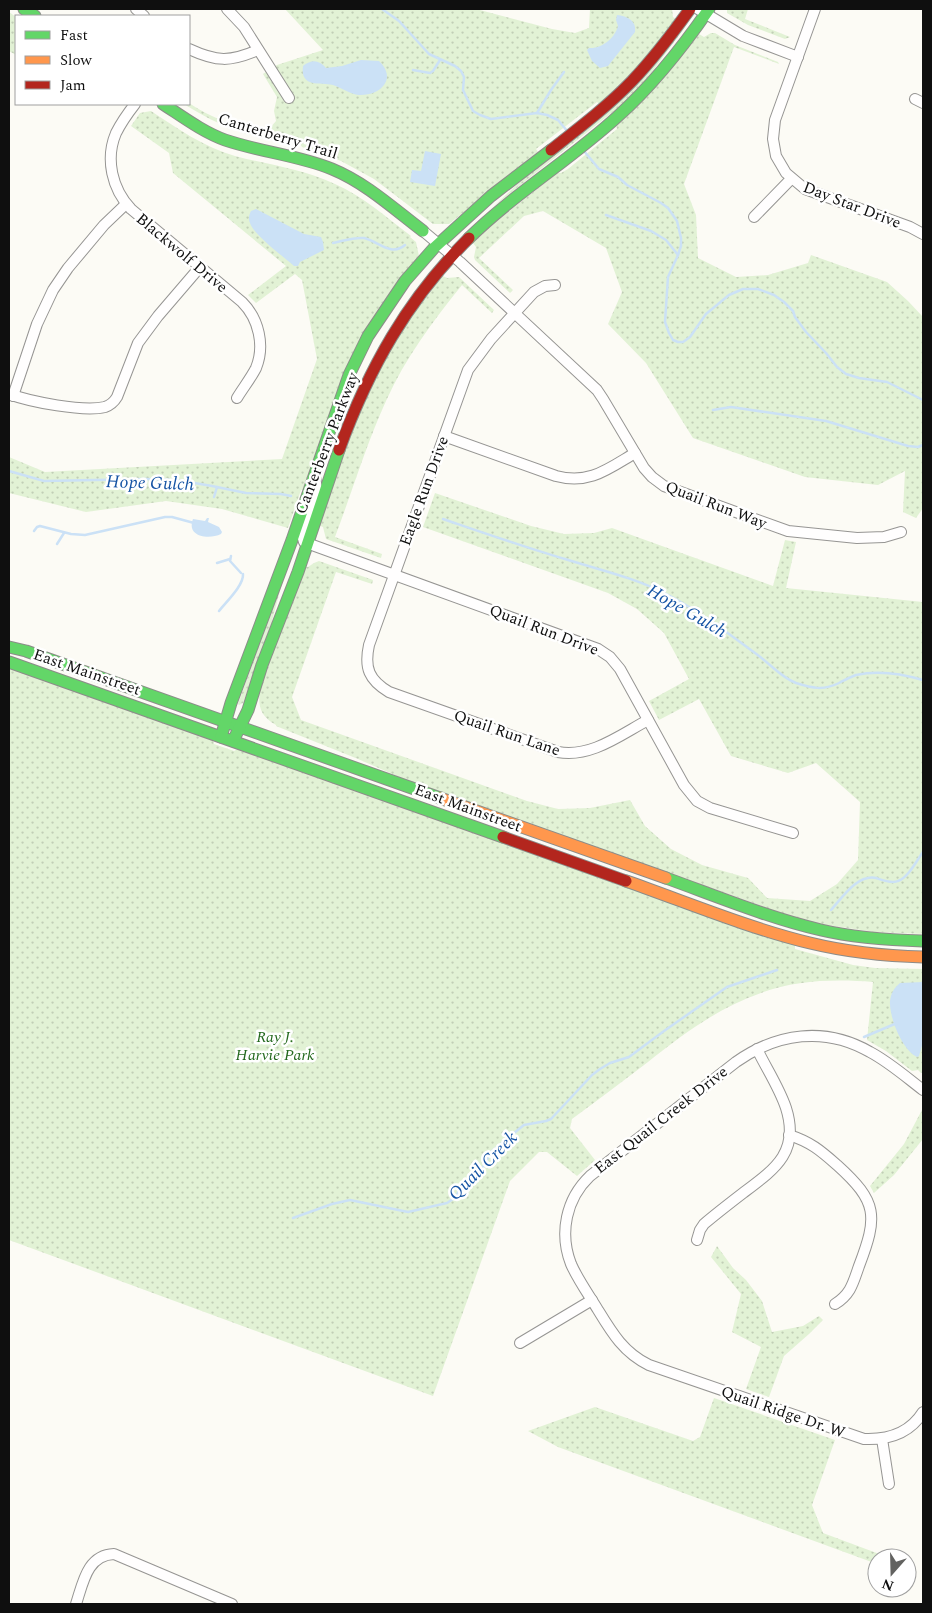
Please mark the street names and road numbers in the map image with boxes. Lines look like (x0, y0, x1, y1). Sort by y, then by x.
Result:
street label: Canterberry Trail (215, 106, 341, 166)
street label: Day Star Drive (799, 175, 905, 235)
street label: Blackwolf Drive (131, 207, 233, 299)
street label: Canterberry Parkway (289, 367, 366, 517)
street label: Eagle Run Drive (393, 433, 455, 549)
street label: Quail Run Way (662, 475, 772, 536)
street label: Quail Run Drive (486, 598, 602, 662)
street label: East Mainstreet (30, 642, 144, 702)
street label: Quail Run Lane (450, 704, 564, 762)
street label: East Mainstreet (411, 778, 525, 839)
street label: East Quail Creek Drive (589, 1060, 733, 1180)
street label: Quail Ridge Dr. W (718, 1380, 849, 1445)

